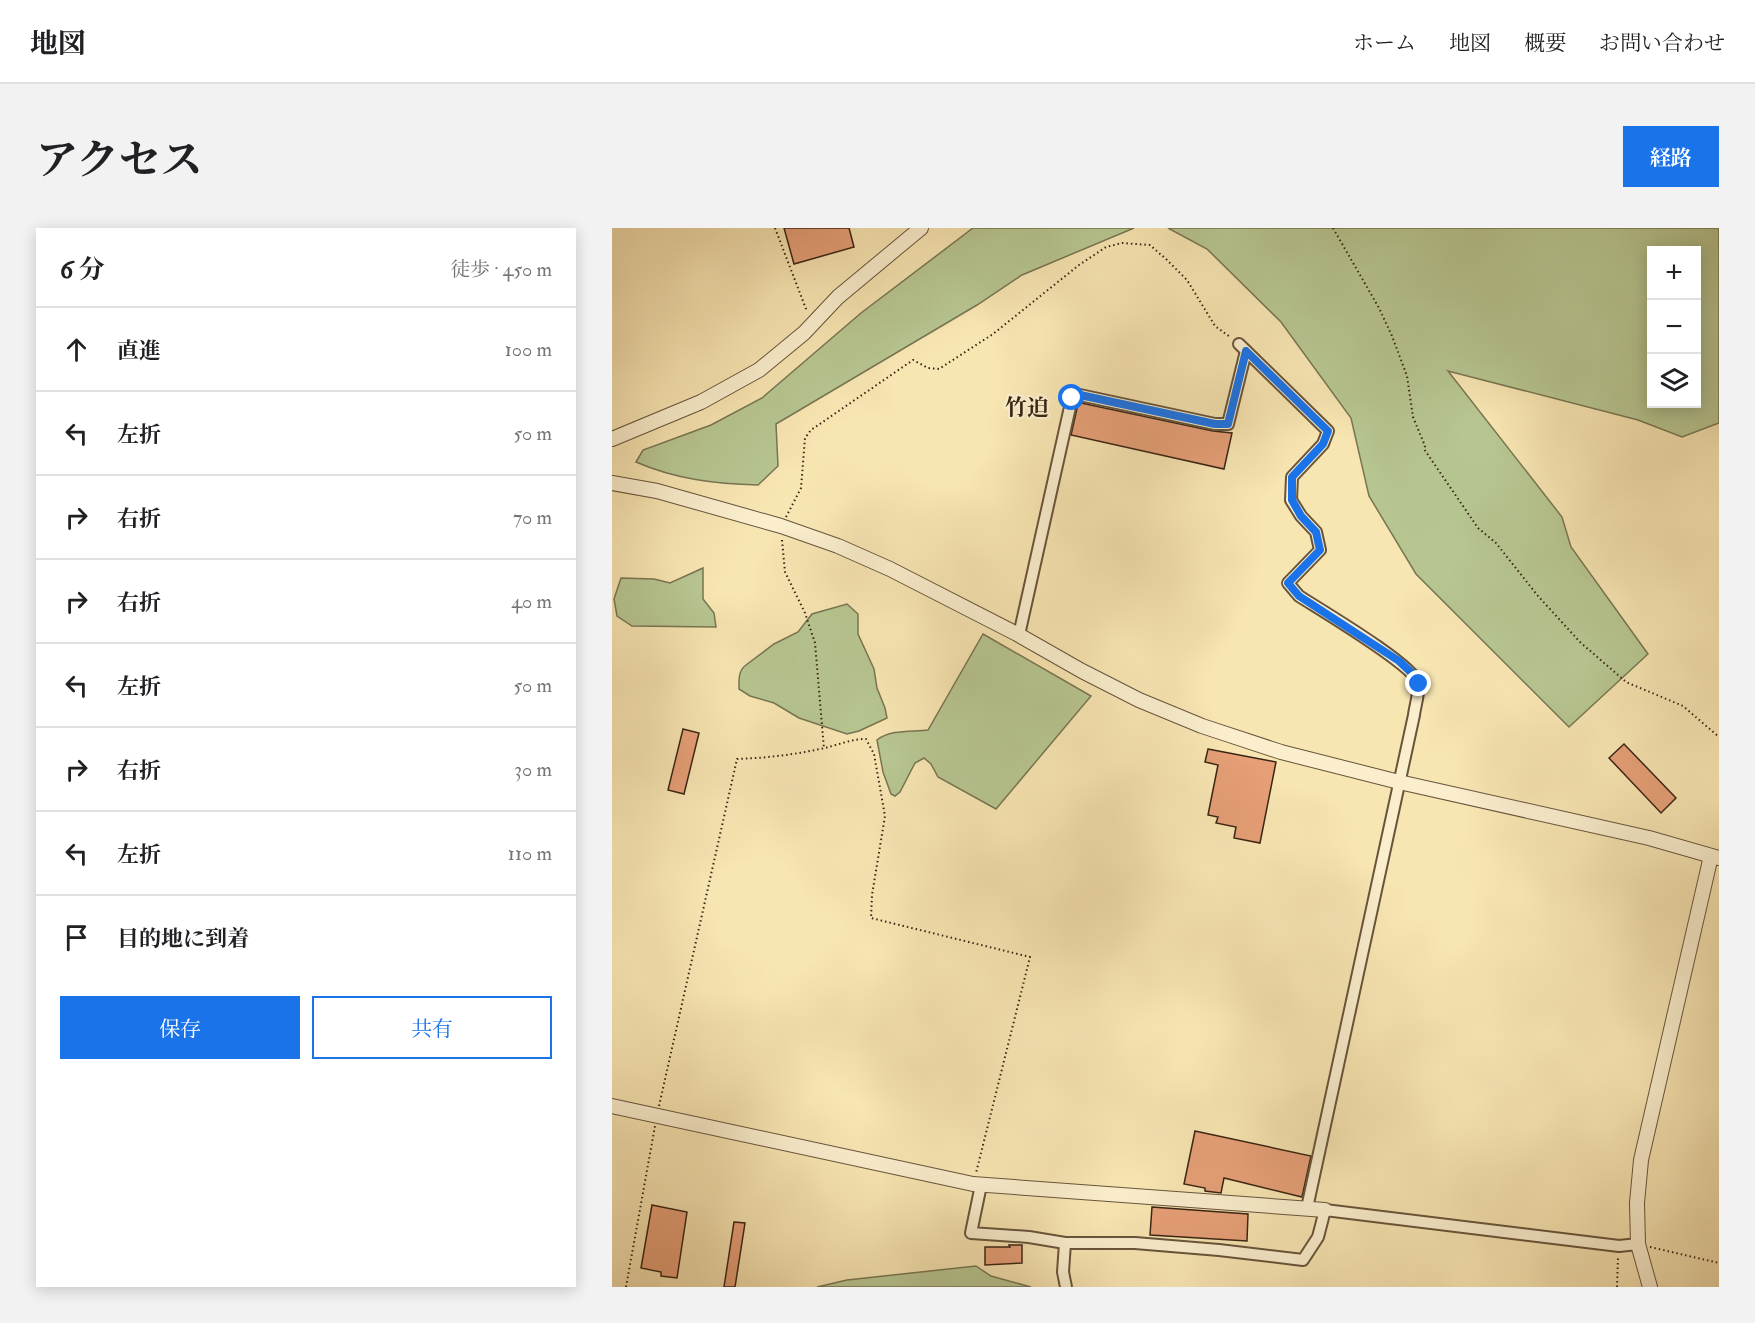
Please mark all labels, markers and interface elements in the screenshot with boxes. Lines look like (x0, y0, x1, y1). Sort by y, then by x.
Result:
text: 地図 (30, 27, 86, 62)
text: ホーム (1353, 30, 1416, 57)
text: 地図 (1449, 30, 1491, 57)
text: 概要 (1524, 30, 1566, 57)
text: お問い合わせ (1599, 30, 1725, 57)
button: 経路 (1623, 126, 1719, 187)
text: アクセス (36, 135, 203, 187)
map controls (1647, 246, 1701, 408)
button: + (1647, 246, 1701, 300)
text: 6 分 (60, 254, 105, 286)
text: 徒歩 · 450 m (450, 257, 552, 282)
button: − (1647, 300, 1701, 354)
icon: ahead (60, 333, 93, 366)
text: 直進 (117, 337, 161, 365)
text: 100 m (505, 337, 552, 362)
button: layers (1647, 354, 1701, 408)
route start (1058, 384, 1084, 410)
district label: 竹迫 (1005, 394, 1049, 422)
icon: left (60, 417, 93, 450)
text: 左折 (117, 421, 161, 449)
text: 50 m (513, 421, 552, 446)
icon: right (60, 501, 93, 534)
text: 右折 (117, 505, 161, 533)
text: 70 m (513, 505, 552, 530)
icon: right (60, 585, 93, 618)
text: 右折 (117, 589, 161, 617)
text: 40 m (511, 589, 552, 614)
icon: left (60, 669, 93, 702)
route end (1405, 670, 1431, 696)
text: 左折 (117, 673, 161, 701)
text: 50 m (513, 673, 552, 698)
icon: right (60, 753, 93, 786)
text: 右折 (117, 757, 161, 785)
text: 30 m (514, 757, 552, 782)
icon: left (60, 837, 93, 870)
text: 左折 (117, 841, 161, 869)
text: 110 m (508, 841, 552, 866)
icon: arrive (60, 921, 93, 954)
text: 目的地に到着 (117, 925, 249, 953)
button: 保存 (60, 996, 300, 1059)
button: 共有 (312, 996, 552, 1059)

